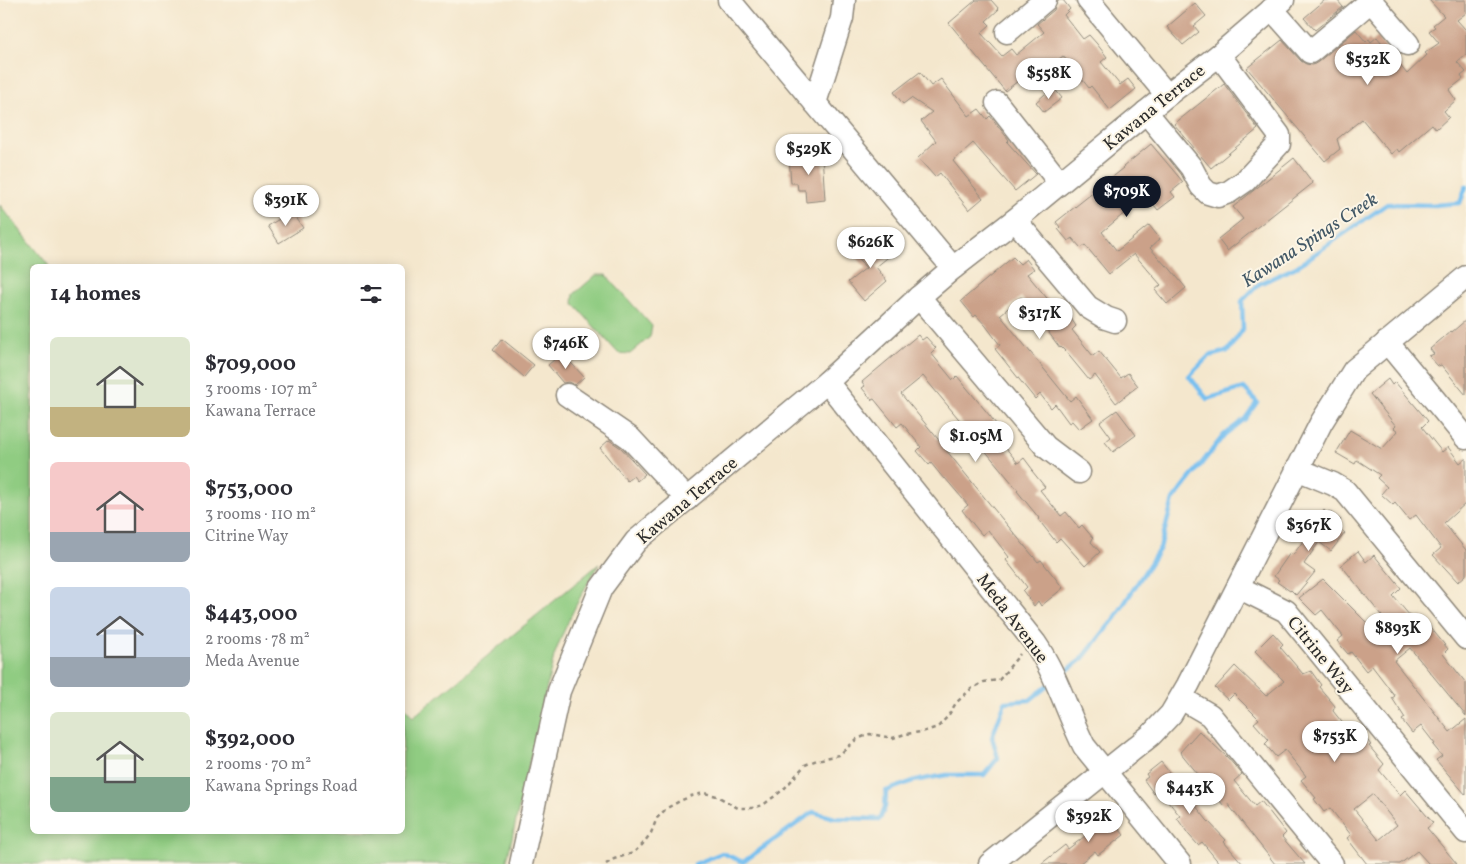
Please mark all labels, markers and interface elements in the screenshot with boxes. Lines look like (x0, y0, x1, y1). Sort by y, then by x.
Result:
pin: $532K (1333, 44, 1403, 86)
text: $532K (1346, 49, 1390, 71)
pin: $558K (1014, 58, 1084, 100)
street label: Kawana Terrace (1099, 59, 1211, 157)
text: $558K (1027, 63, 1071, 85)
pin: $529K (774, 134, 844, 176)
text: $529K (786, 139, 832, 161)
pin: $709K (1092, 176, 1162, 218)
text: $709K (1104, 181, 1150, 203)
pin: $391K (251, 184, 321, 227)
water label: Kawana Spings Creek (1237, 187, 1383, 294)
text: $391K (264, 190, 308, 212)
pin: $626K (836, 226, 906, 269)
text: $626K (848, 232, 894, 254)
text: 14 homes (50, 280, 141, 309)
icon: filters (357, 280, 385, 308)
pin: $317K (1005, 298, 1075, 340)
text: $317K (1019, 303, 1061, 325)
pin: $746K (531, 328, 601, 370)
text: $746K (543, 333, 589, 355)
text: $709,000 (205, 350, 296, 379)
icon: home (90, 357, 150, 417)
text: 3 rooms · 107 m² (205, 379, 318, 401)
text: Kawana Terrace (205, 401, 316, 423)
pin: $1.05M (935, 420, 1017, 463)
text: $1.05M (950, 426, 1002, 448)
street label: Kawana Terrace (632, 451, 744, 551)
text: $753,000 (205, 475, 293, 504)
icon: home (90, 482, 150, 542)
text: 3 rooms · 110 m² (205, 504, 316, 526)
pin: $367K (1274, 510, 1344, 552)
text: $367K (1286, 515, 1332, 537)
text: Citrine Way (205, 526, 288, 548)
street label: Meda Avenue (970, 569, 1054, 669)
text: $443,000 (205, 600, 297, 629)
icon: home (90, 607, 150, 667)
street label: Citrine Way (1281, 612, 1359, 700)
pin: $893K (1363, 612, 1433, 655)
text: $893K (1375, 618, 1421, 640)
text: 2 rooms · 78 m² (205, 629, 310, 651)
text: Meda Avenue (205, 651, 300, 673)
pin: $753K (1300, 720, 1370, 763)
text: $392,000 (205, 725, 295, 754)
text: $753K (1313, 726, 1357, 748)
icon: home (90, 732, 150, 792)
text: 2 rooms · 70 m² (205, 754, 311, 776)
pin: $443K (1155, 772, 1225, 815)
text: Kawana Springs Road (205, 776, 358, 798)
text: $443K (1166, 778, 1214, 800)
pin: $392K (1054, 800, 1124, 843)
text: $392K (1066, 806, 1112, 828)

